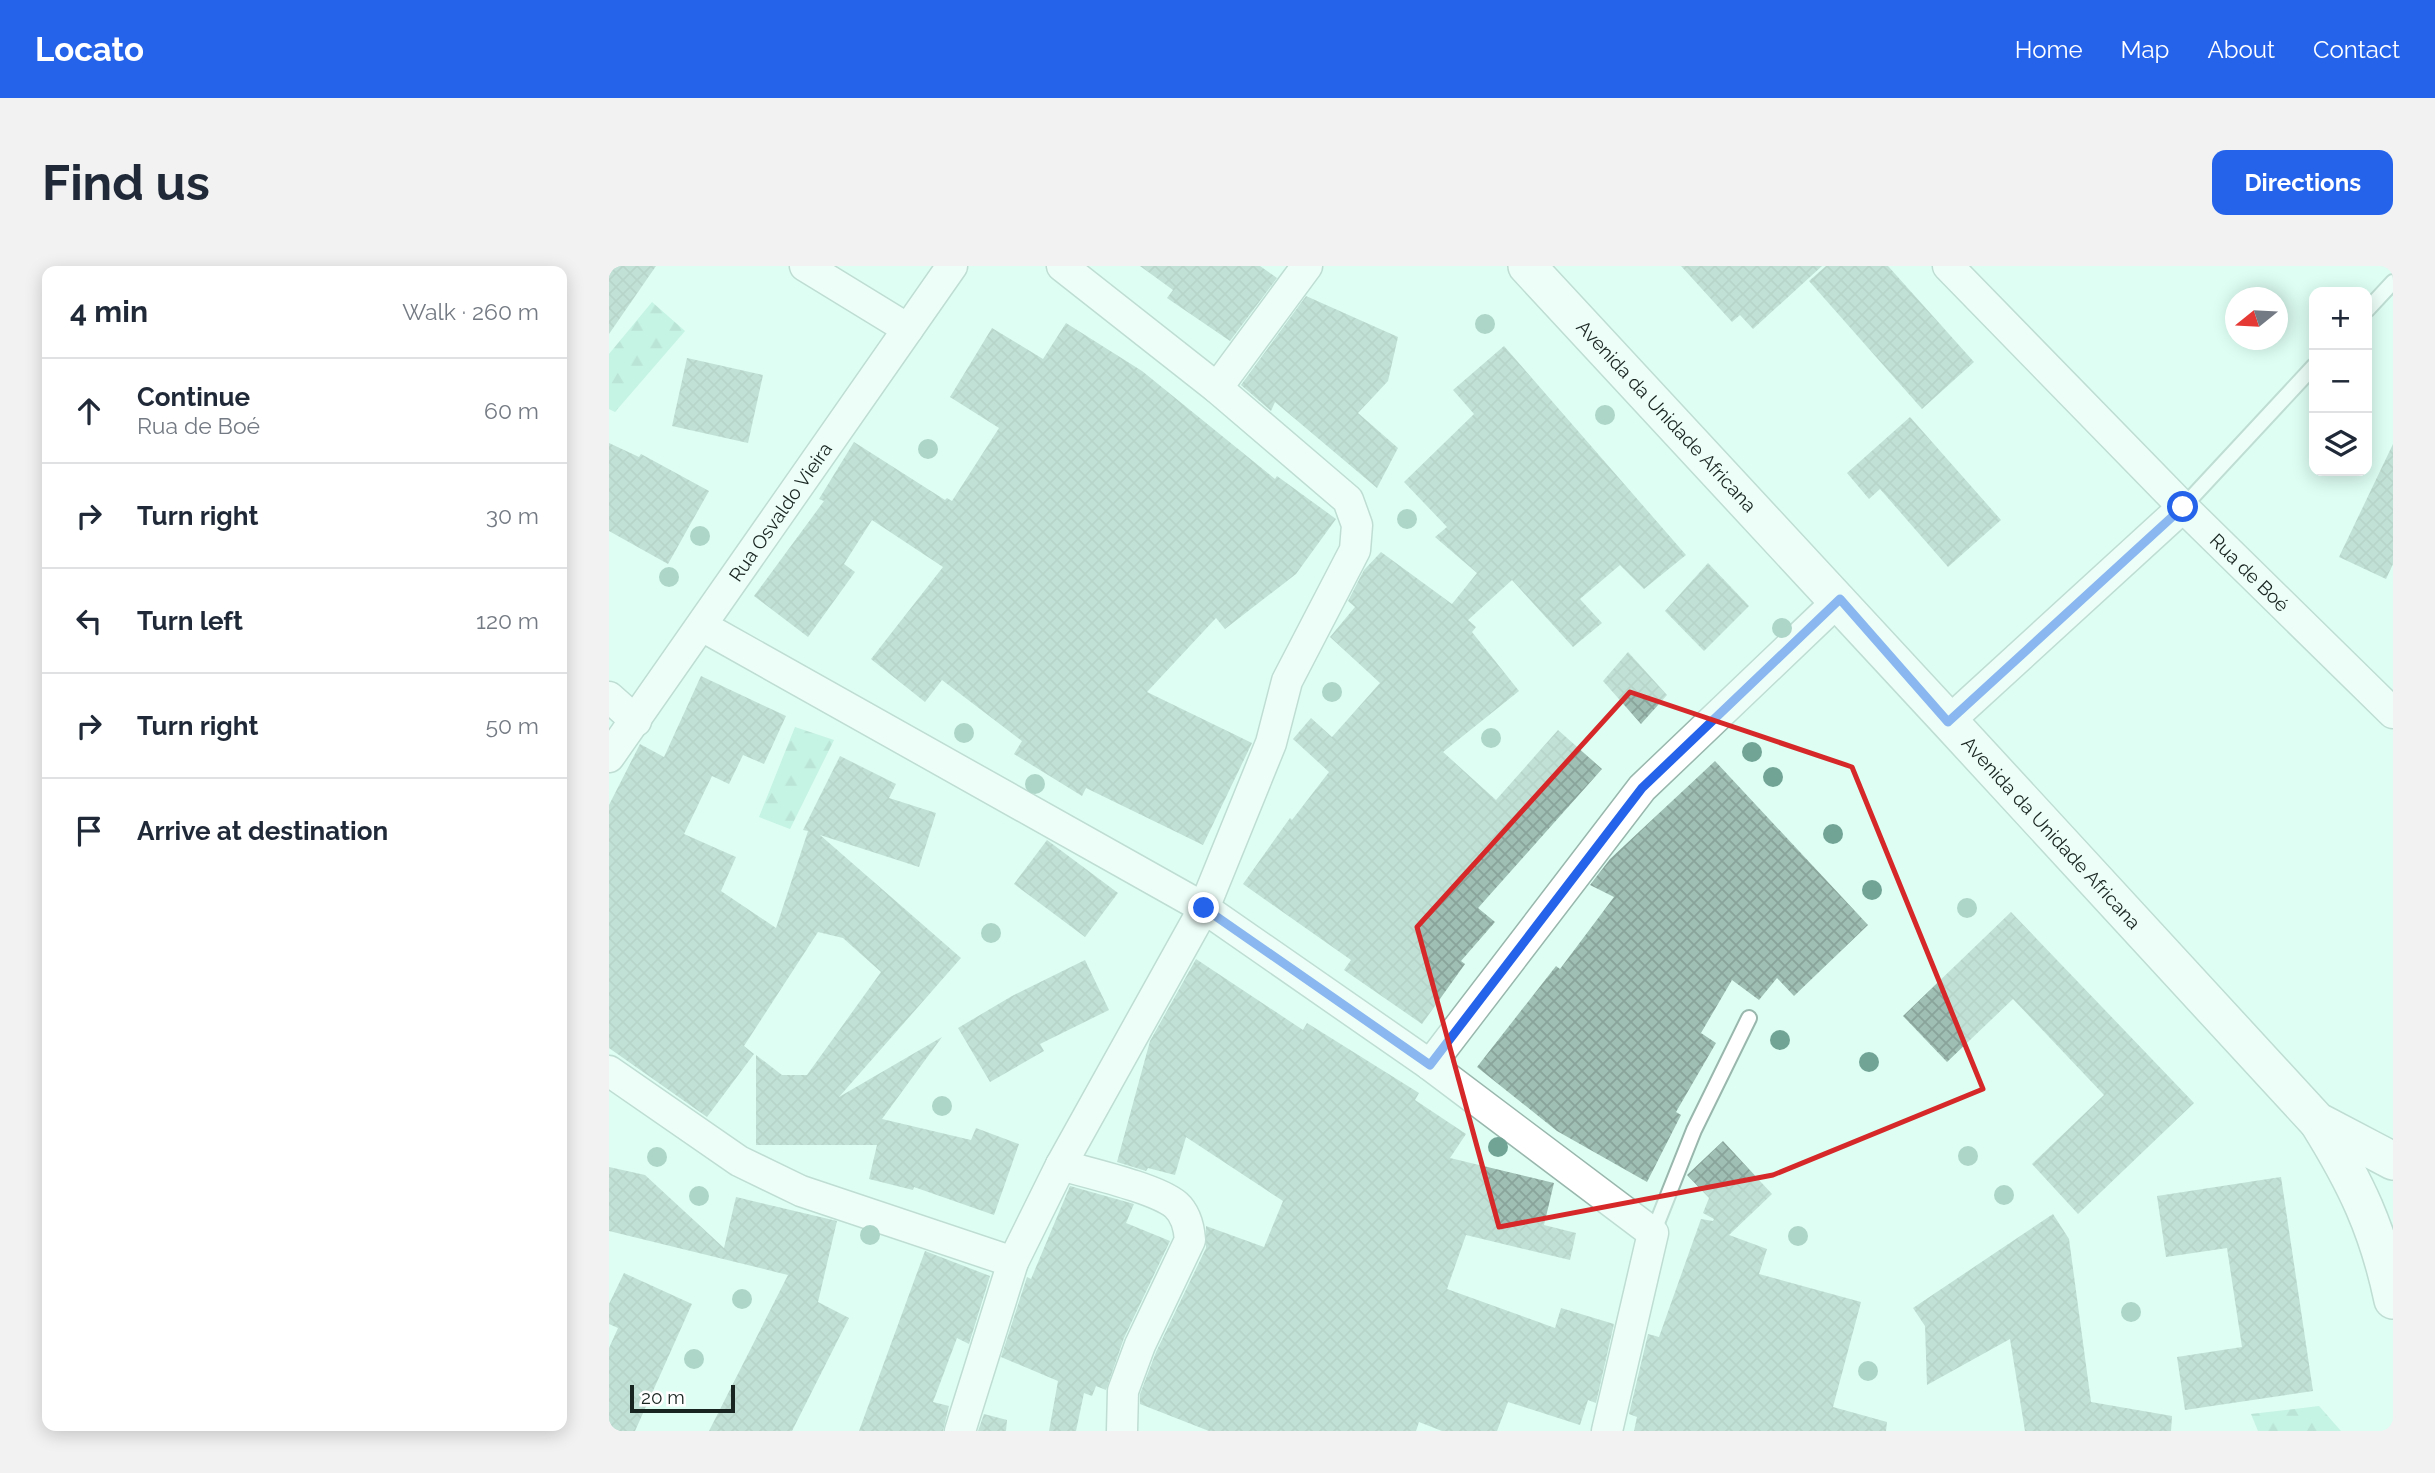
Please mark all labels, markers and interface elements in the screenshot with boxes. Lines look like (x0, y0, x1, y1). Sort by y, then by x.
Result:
text: Locato (35, 30, 144, 69)
text: Home (2015, 35, 2083, 64)
text: Map (2121, 35, 2169, 64)
text: About (2207, 35, 2275, 64)
text: Contact (2313, 35, 2400, 64)
button: Directions (2212, 150, 2393, 215)
text: Find us (42, 154, 210, 211)
north arrow (2225, 287, 2288, 350)
map controls (2309, 287, 2372, 476)
button: + (2309, 287, 2372, 350)
text: 4 min (70, 294, 148, 329)
text: Walk · 260 m (402, 298, 539, 325)
street label: Avenida da Unidade Africana (1572, 316, 1761, 516)
button: − (2309, 350, 2372, 413)
text: Continue (137, 382, 250, 412)
icon: ahead (70, 392, 108, 430)
text: 60 m (484, 397, 539, 424)
text: Rua de Boé (137, 412, 260, 439)
button: layers (2309, 413, 2372, 476)
street label: Rua Osvaldo Vieira (724, 438, 836, 585)
route start (2167, 491, 2198, 522)
icon: right (70, 497, 108, 535)
text: Turn right (137, 501, 258, 531)
text: 30 m (486, 502, 539, 529)
street label: Rua de Boé (2206, 529, 2294, 616)
icon: left (70, 602, 108, 640)
text: Turn left (137, 606, 243, 636)
text: 120 m (476, 607, 539, 634)
icon: right (70, 707, 108, 745)
text: Turn right (137, 711, 258, 741)
text: 50 m (485, 712, 539, 739)
street label: Avenida da Unidade Africana (1958, 732, 2145, 933)
icon: arrive (70, 812, 108, 850)
text: Arrive at destination (137, 816, 388, 846)
route end (1188, 892, 1219, 923)
scale bar (630, 1382, 735, 1414)
text: 20 m (641, 1386, 685, 1408)

